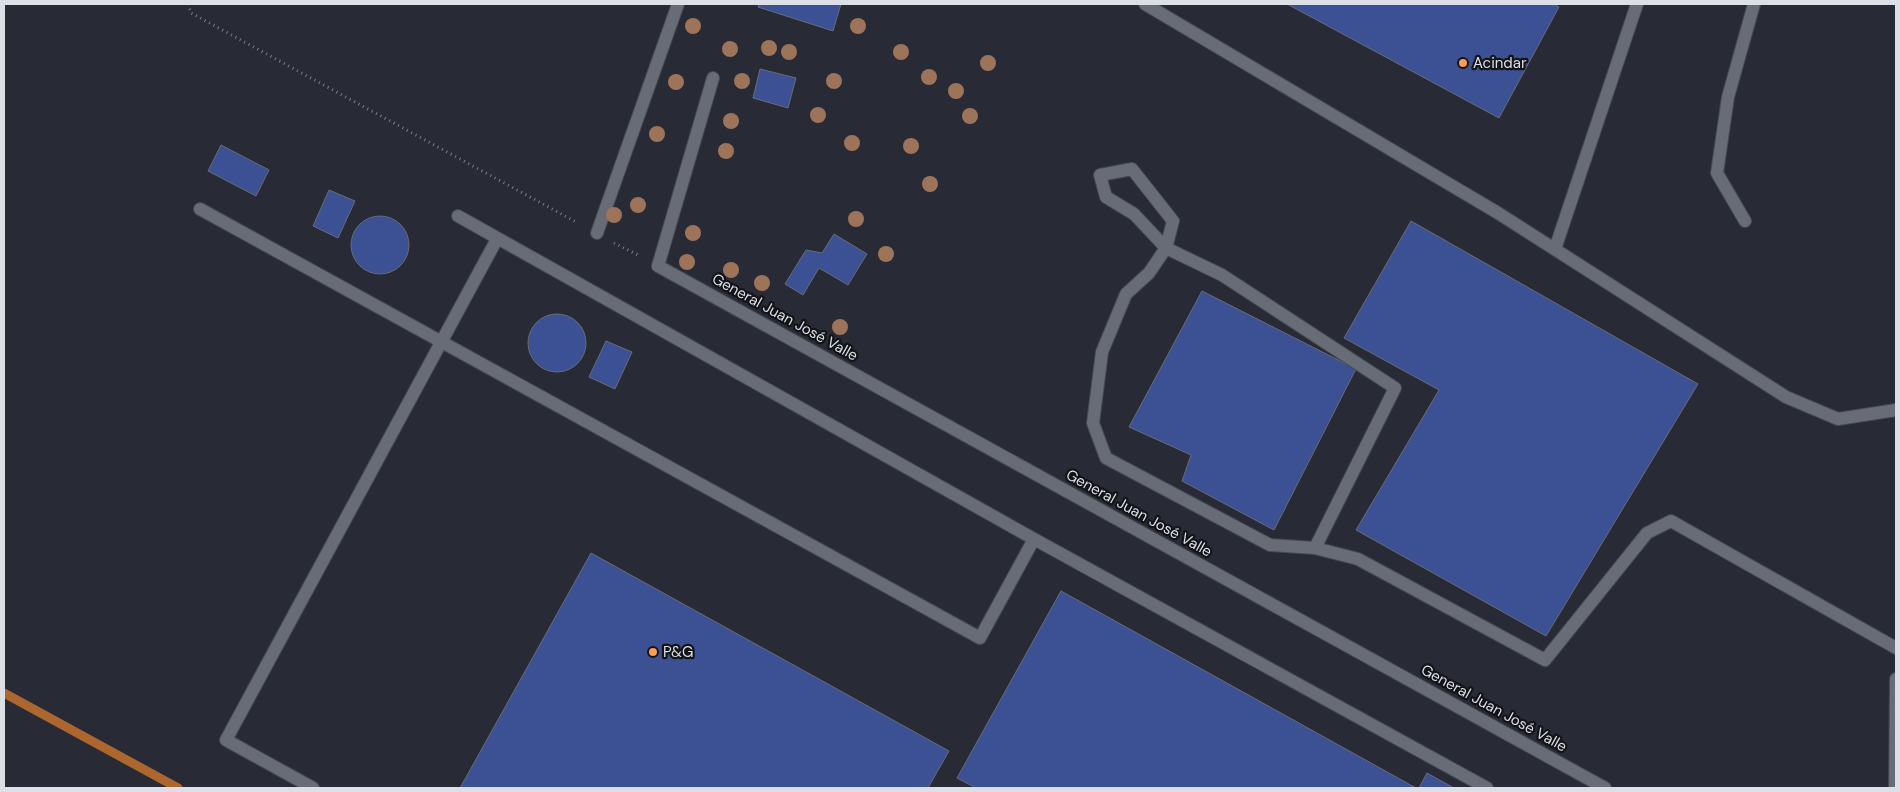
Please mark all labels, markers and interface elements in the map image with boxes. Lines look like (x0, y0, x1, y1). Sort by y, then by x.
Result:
place label: Acindar (1473, 53, 1527, 73)
marker: Acindar (1457, 57, 1469, 69)
street label: General Juan José Valle (708, 269, 862, 365)
street label: General Juan José Valle (1062, 465, 1216, 561)
place label: P&G (663, 642, 693, 662)
marker: P&G (647, 646, 659, 658)
street label: General Juan José Valle (1417, 660, 1571, 756)

